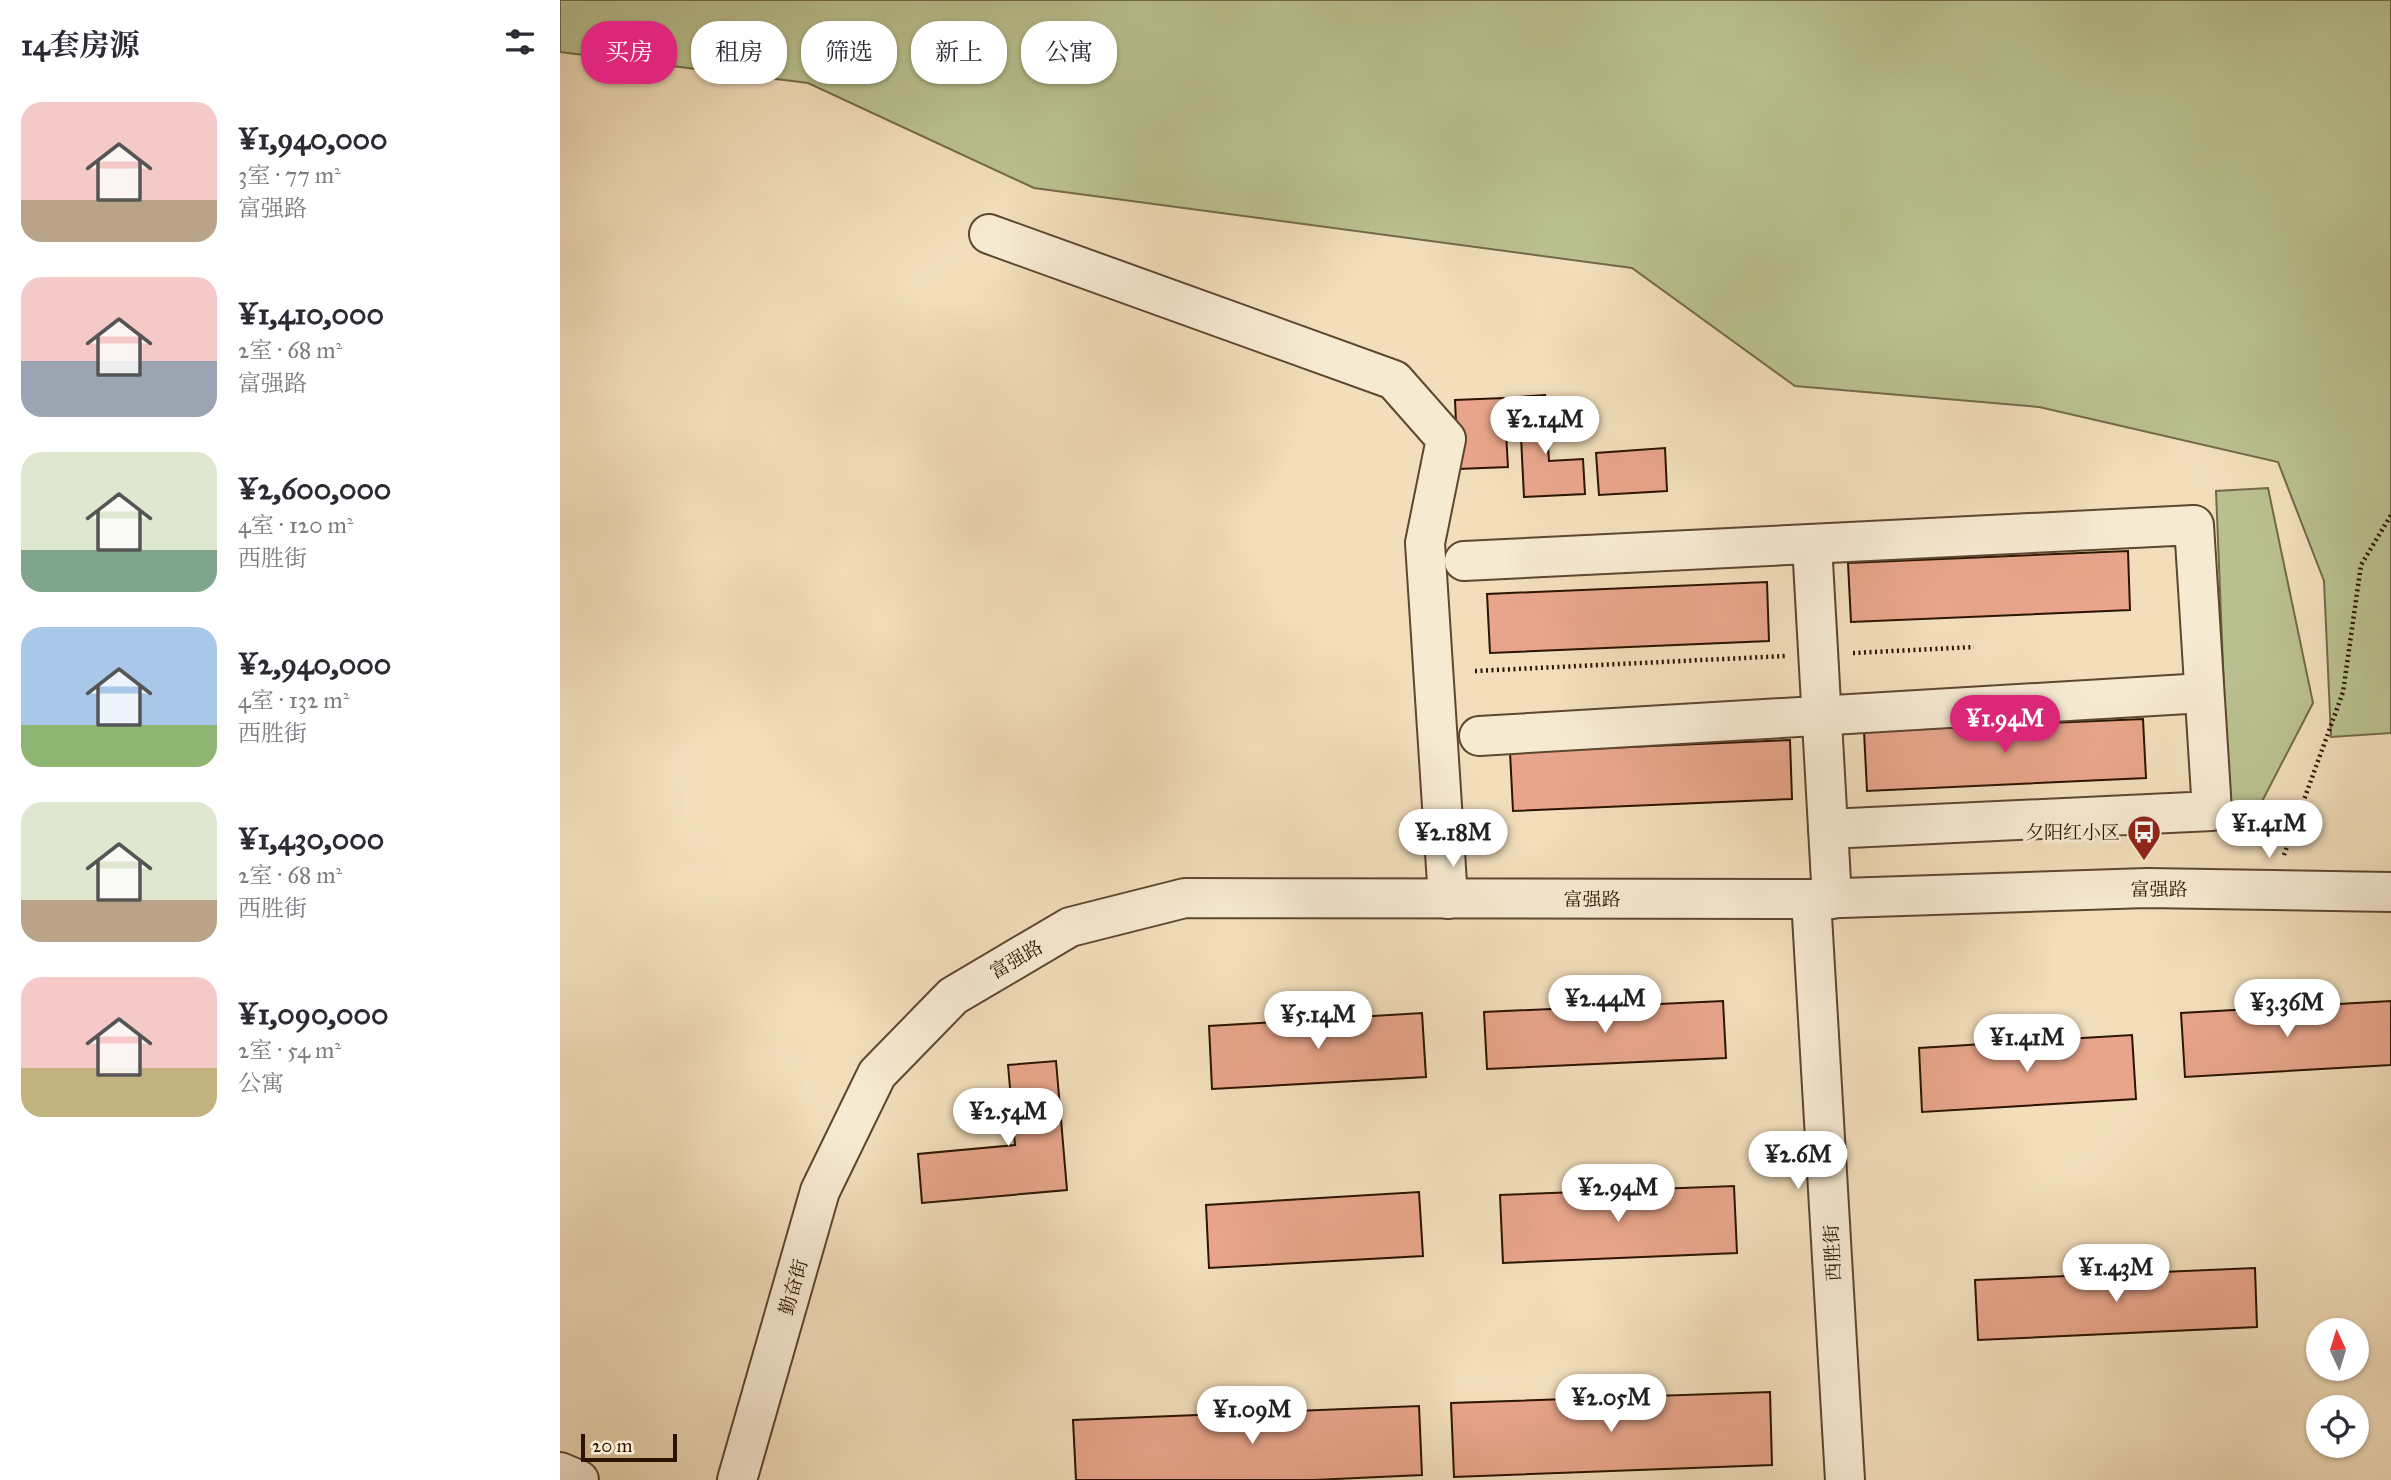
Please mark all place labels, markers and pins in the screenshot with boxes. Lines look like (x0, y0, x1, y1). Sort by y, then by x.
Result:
pin: ¥2.14M (1488, 396, 1602, 456)
pin: ¥1.94M (1948, 696, 2062, 755)
pin: ¥1.41M (2212, 800, 2326, 860)
pin: ¥2.18M (1396, 810, 1510, 869)
bus stop icon: 夕阳红小区 (2125, 813, 2163, 862)
place label: 夕阳红小区 (2025, 821, 2120, 844)
pin: ¥2.44M (1548, 976, 1662, 1035)
pin: ¥3.36M (2230, 979, 2344, 1039)
pin: ¥5.14M (1261, 992, 1375, 1051)
pin: ¥1.41M (1970, 1014, 2084, 1074)
pin: ¥2.54M (951, 1088, 1065, 1148)
pin: ¥2.6M (1749, 1132, 1847, 1191)
pin: ¥2.94M (1561, 1164, 1675, 1224)
pin: ¥1.43M (2059, 1244, 2173, 1304)
pin: ¥2.05M (1554, 1374, 1668, 1434)
pin: ¥1.09M (1195, 1386, 1309, 1446)

